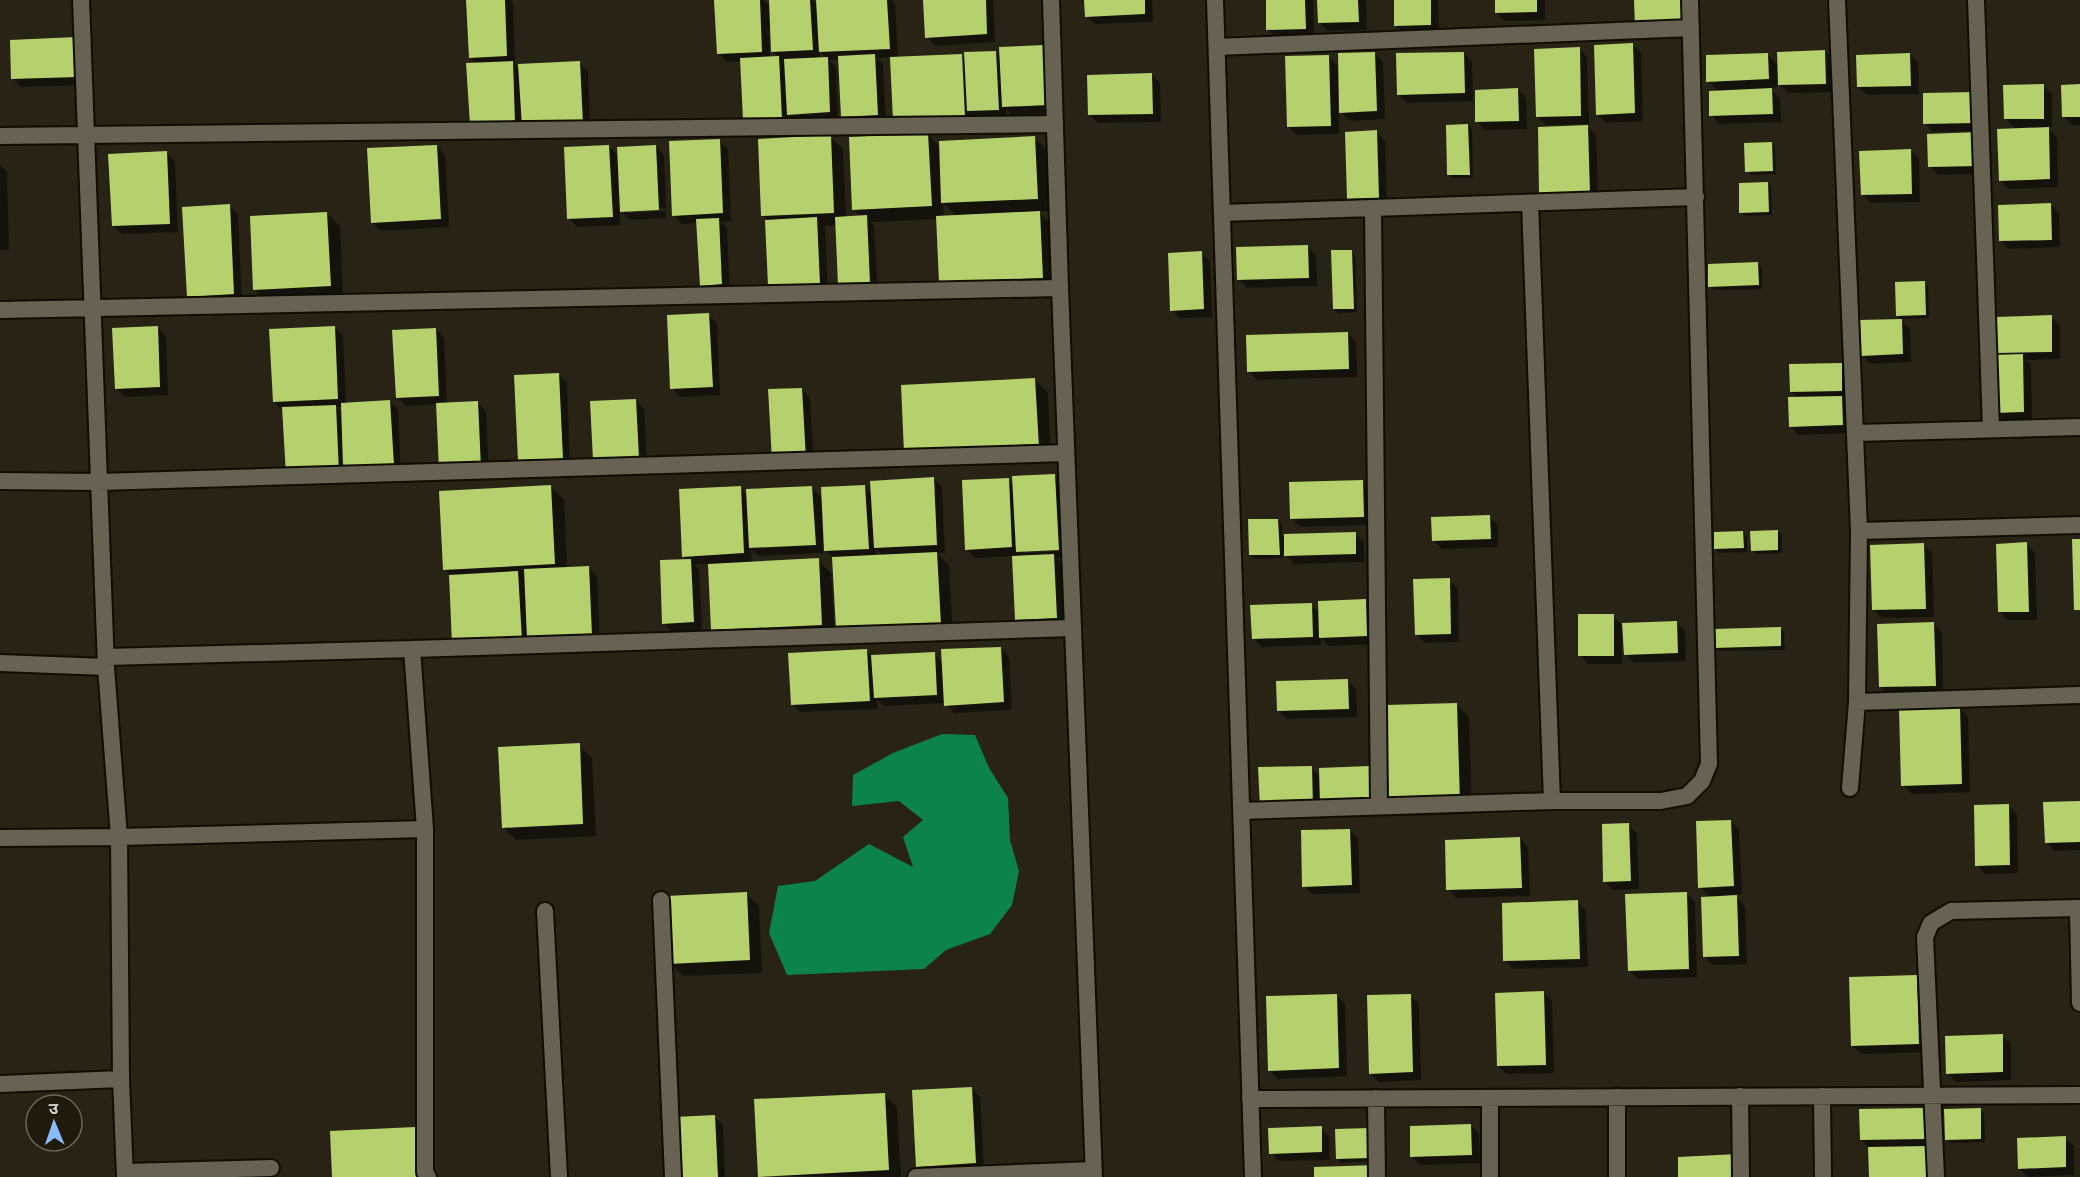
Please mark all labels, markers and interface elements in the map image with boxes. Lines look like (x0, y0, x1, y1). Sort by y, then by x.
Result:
north arrow (24, 1093, 84, 1153)
text: उ (48, 1099, 59, 1118)

